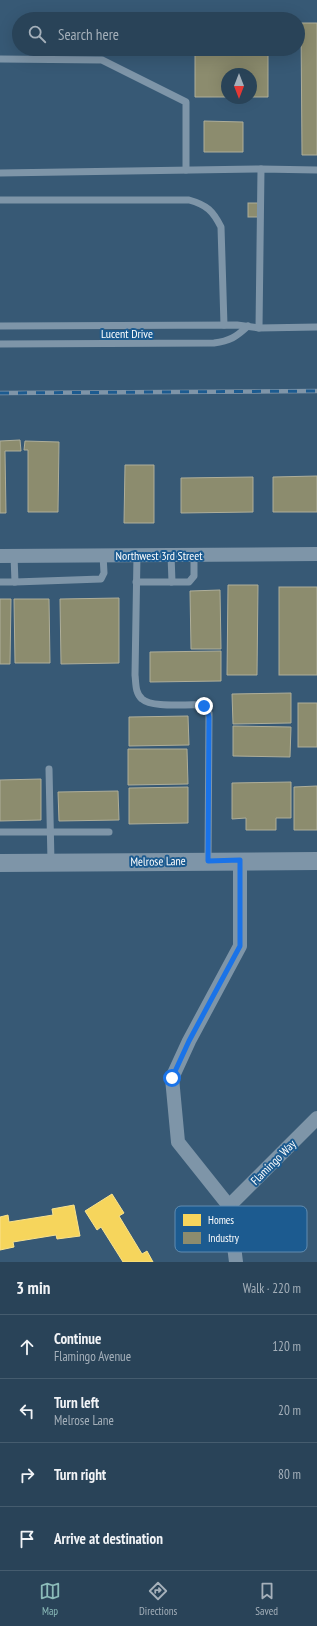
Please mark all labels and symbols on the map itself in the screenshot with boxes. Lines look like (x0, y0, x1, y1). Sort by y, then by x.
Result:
north arrow (221, 68, 257, 104)
street label: Lucent Drive (101, 326, 153, 341)
street label: Northwest 3rd Street (116, 548, 203, 563)
route end (195, 697, 213, 715)
street label: Melrose Lane (130, 853, 186, 869)
route start (163, 1069, 181, 1087)
street label: Flamingo Way (247, 1136, 299, 1188)
legend (175, 1206, 307, 1252)
text: Homes (208, 1213, 234, 1227)
text: Industry (208, 1231, 240, 1245)

